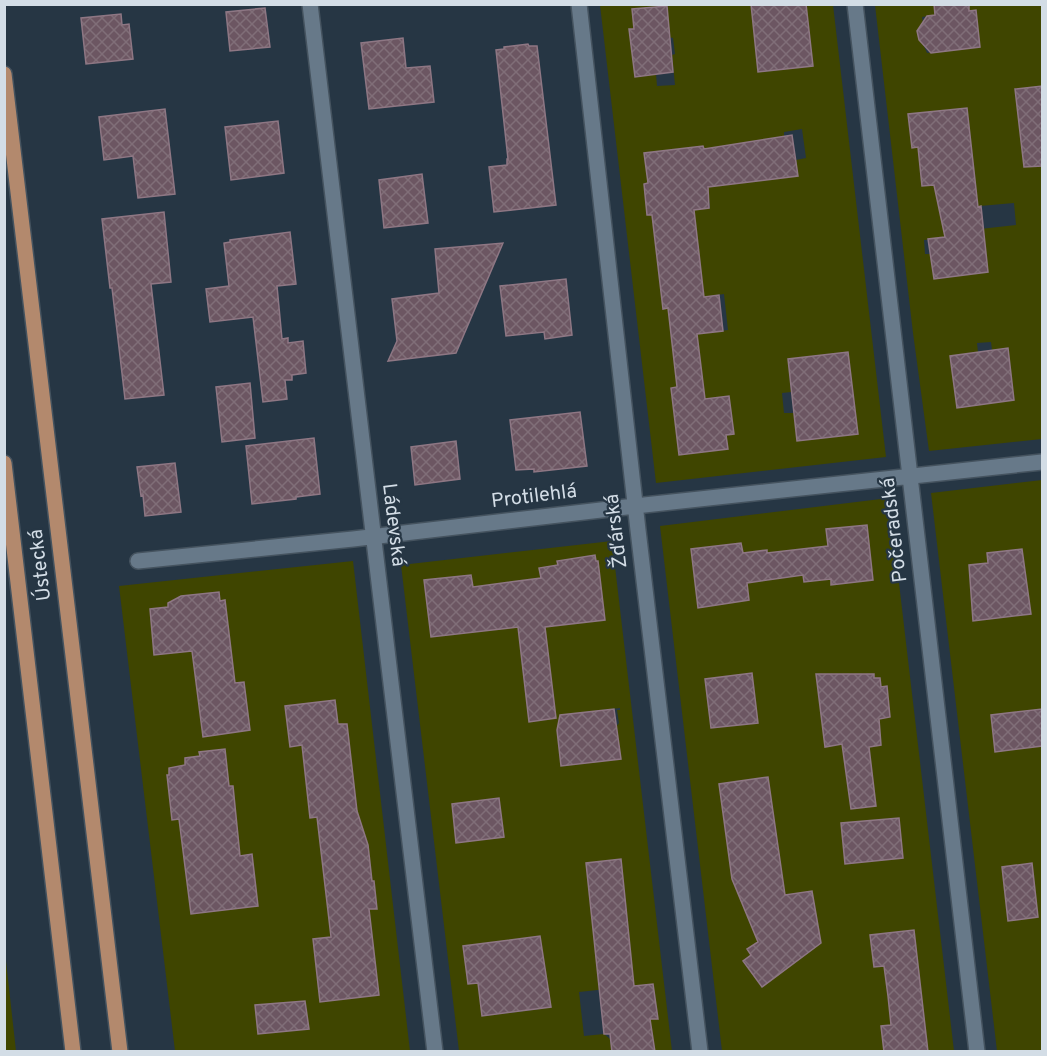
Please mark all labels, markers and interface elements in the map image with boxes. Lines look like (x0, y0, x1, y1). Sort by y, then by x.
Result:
street label: Počeradská (876, 476, 914, 584)
street label: Protilehlá (490, 479, 578, 515)
street label: Ládevská (375, 482, 411, 568)
street label: Žďárská (598, 492, 634, 570)
street label: Ústecká (22, 527, 58, 603)

